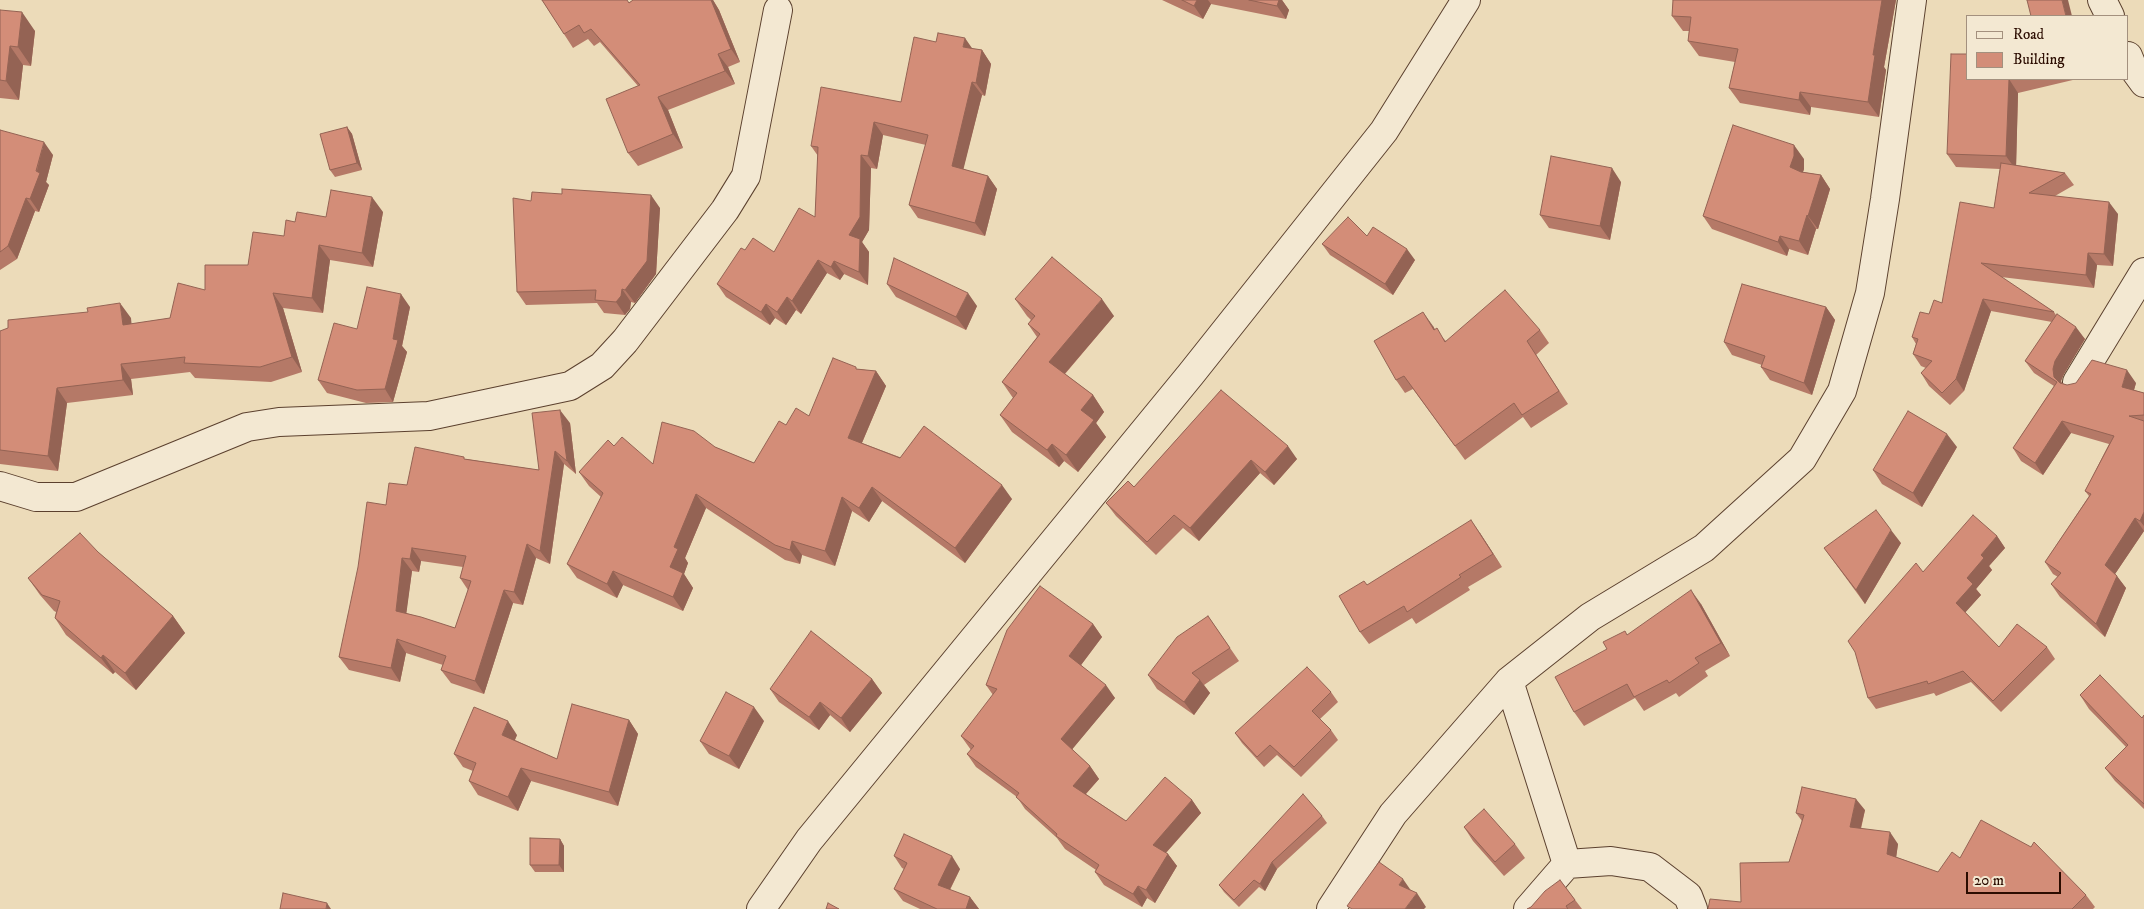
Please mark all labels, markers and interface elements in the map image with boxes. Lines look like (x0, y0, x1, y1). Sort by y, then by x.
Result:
legend (1966, 15, 2129, 80)
text: Road (2013, 25, 2044, 44)
text: Building (2013, 50, 2065, 69)
scale bar (1969, 862, 2064, 894)
text: 20 m (1974, 871, 2004, 890)

